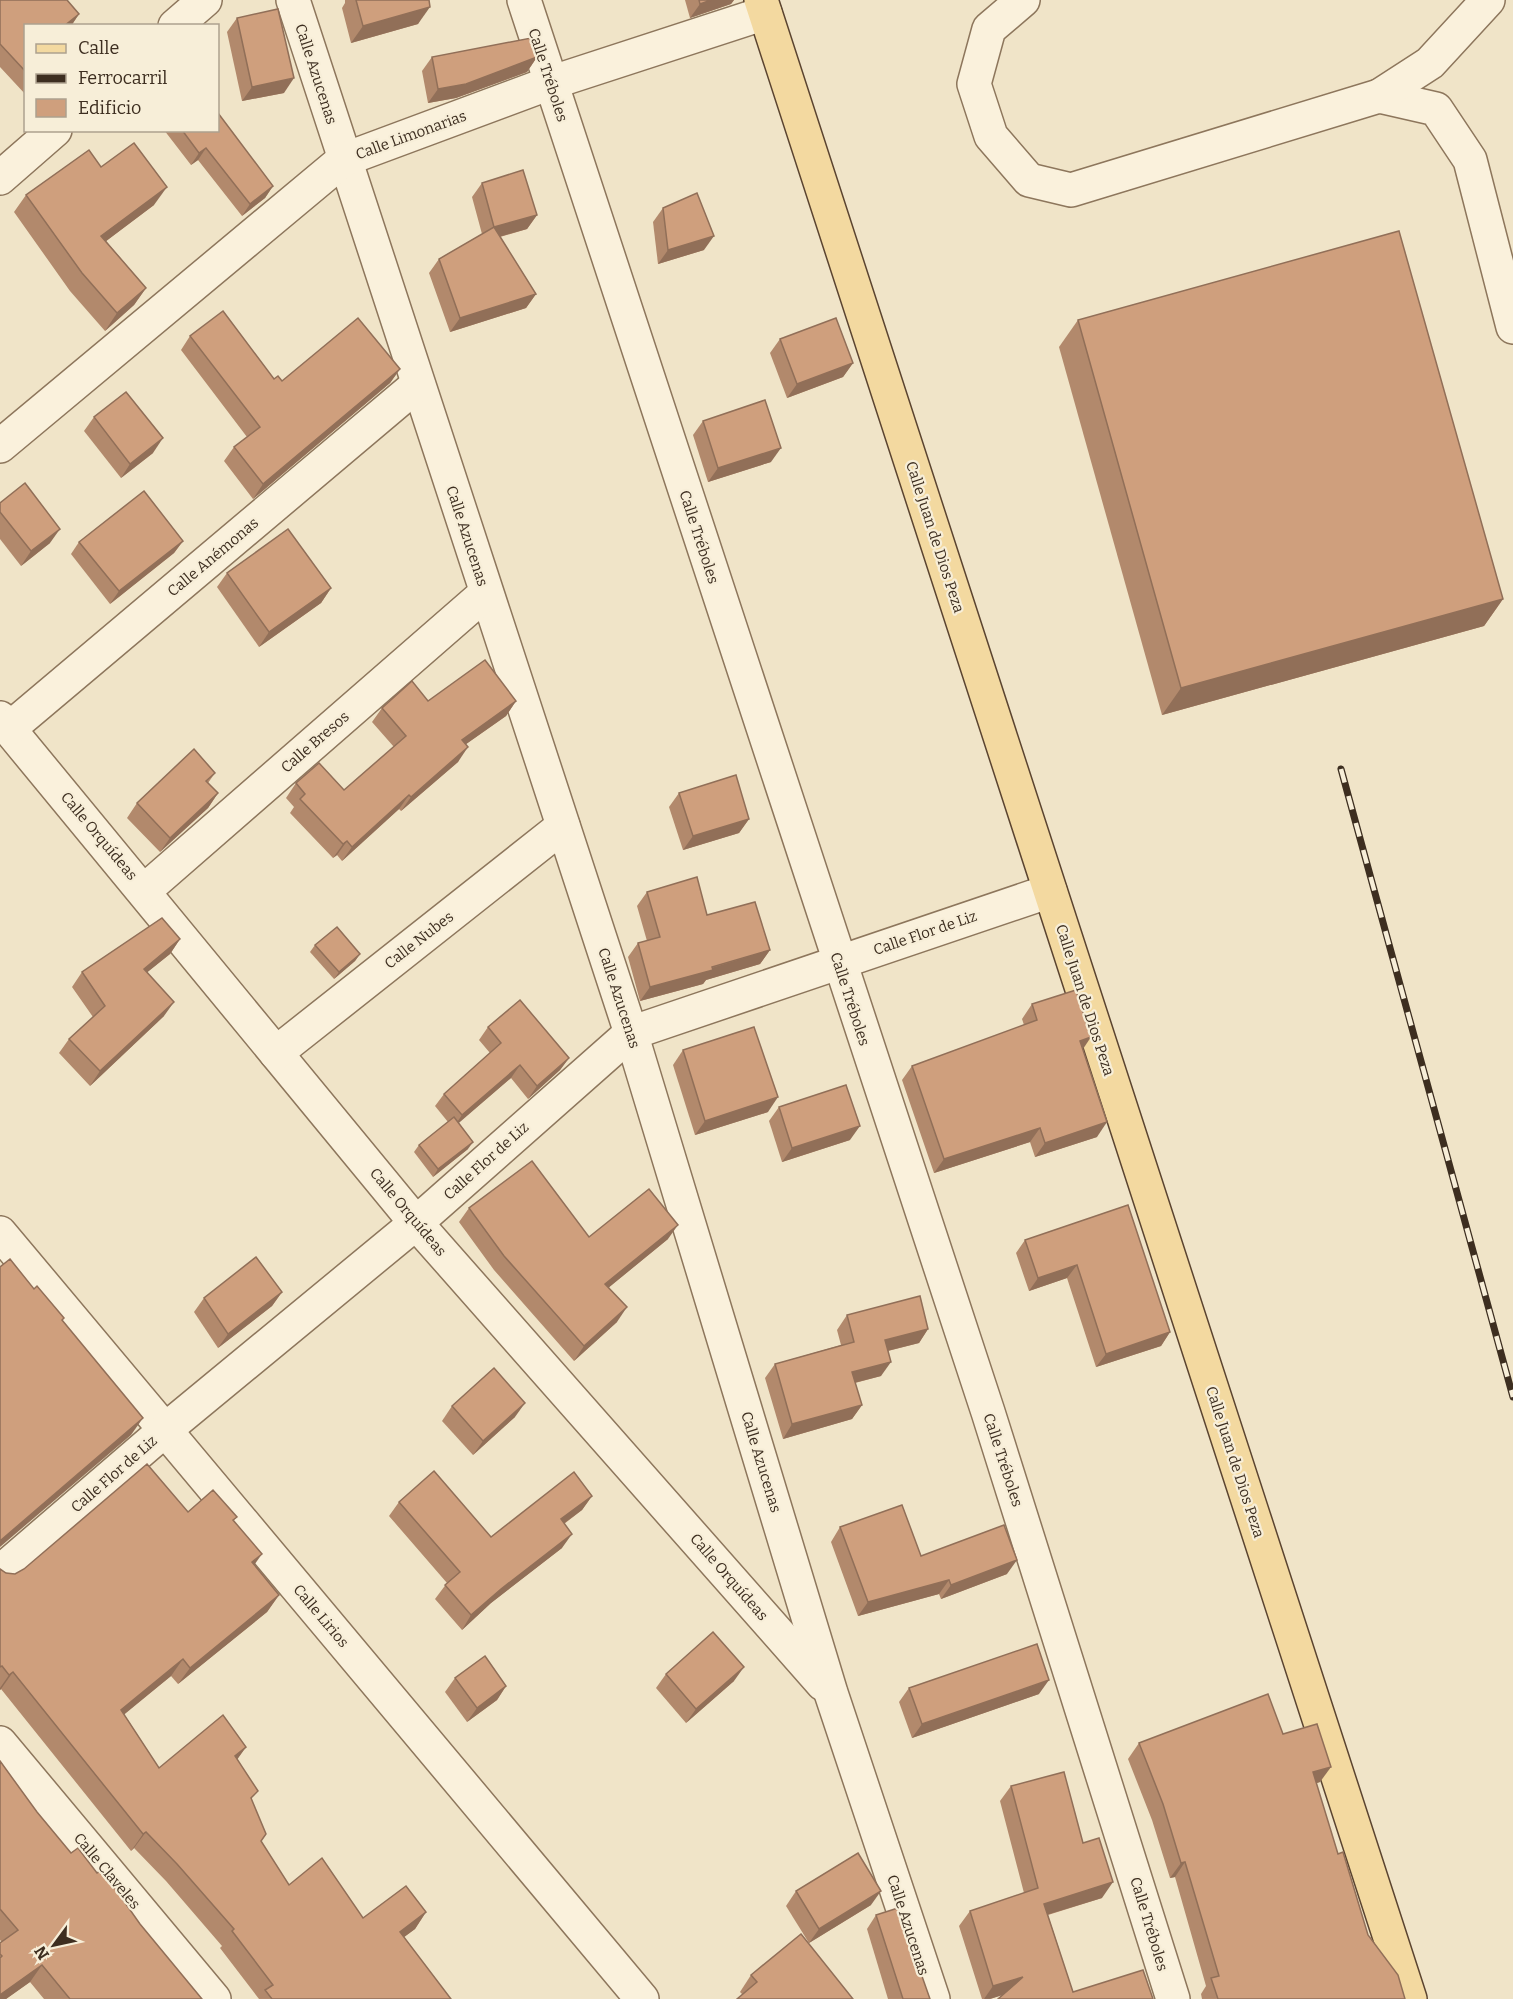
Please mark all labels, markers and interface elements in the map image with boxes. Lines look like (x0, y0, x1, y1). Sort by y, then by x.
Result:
street label: Calle Azucenas (291, 21, 341, 127)
legend (24, 24, 219, 132)
street label: Calle Tréboles (524, 26, 572, 124)
text: Calle (78, 37, 119, 59)
text: Ferrocarril (78, 67, 167, 89)
text: Edificio (78, 97, 141, 119)
street label: Calle Limonarias (353, 107, 469, 163)
street label: Calle Juan de Dios Peza (902, 459, 968, 615)
street label: Calle Azucenas (442, 483, 492, 589)
street label: Calle Tréboles (675, 488, 723, 586)
street label: Calle Anémonas (164, 514, 262, 600)
street label: Calle Bresos (277, 708, 353, 776)
street label: Calle Orquídeas (57, 788, 141, 884)
street label: Calle Nubes (381, 907, 457, 973)
street label: Calle Flor de Liz (871, 907, 979, 959)
street label: Calle Juan de Dios Peza (1052, 922, 1118, 1078)
street label: Calle Azucenas (594, 945, 644, 1051)
street label: Calle Tréboles (826, 950, 874, 1048)
street label: Calle Flor de Liz (440, 1118, 532, 1204)
street label: Calle Orquídeas (366, 1164, 450, 1260)
street label: Calle Juan de Dios Peza (1202, 1384, 1268, 1540)
street label: Calle Azucenas (737, 1409, 785, 1515)
street label: Calle Tréboles (979, 1411, 1027, 1509)
street label: Calle Flor de Liz (67, 1432, 161, 1516)
street label: Calle Orquídeas (686, 1530, 772, 1624)
street label: Calle Lirios (289, 1581, 353, 1651)
street label: Calle Claveles (70, 1829, 144, 1913)
street label: Calle Azucenas (883, 1872, 933, 1978)
street label: Calle Tréboles (1126, 1875, 1172, 1973)
north arrow (24, 1915, 84, 1975)
text: N (31, 1943, 53, 1963)

